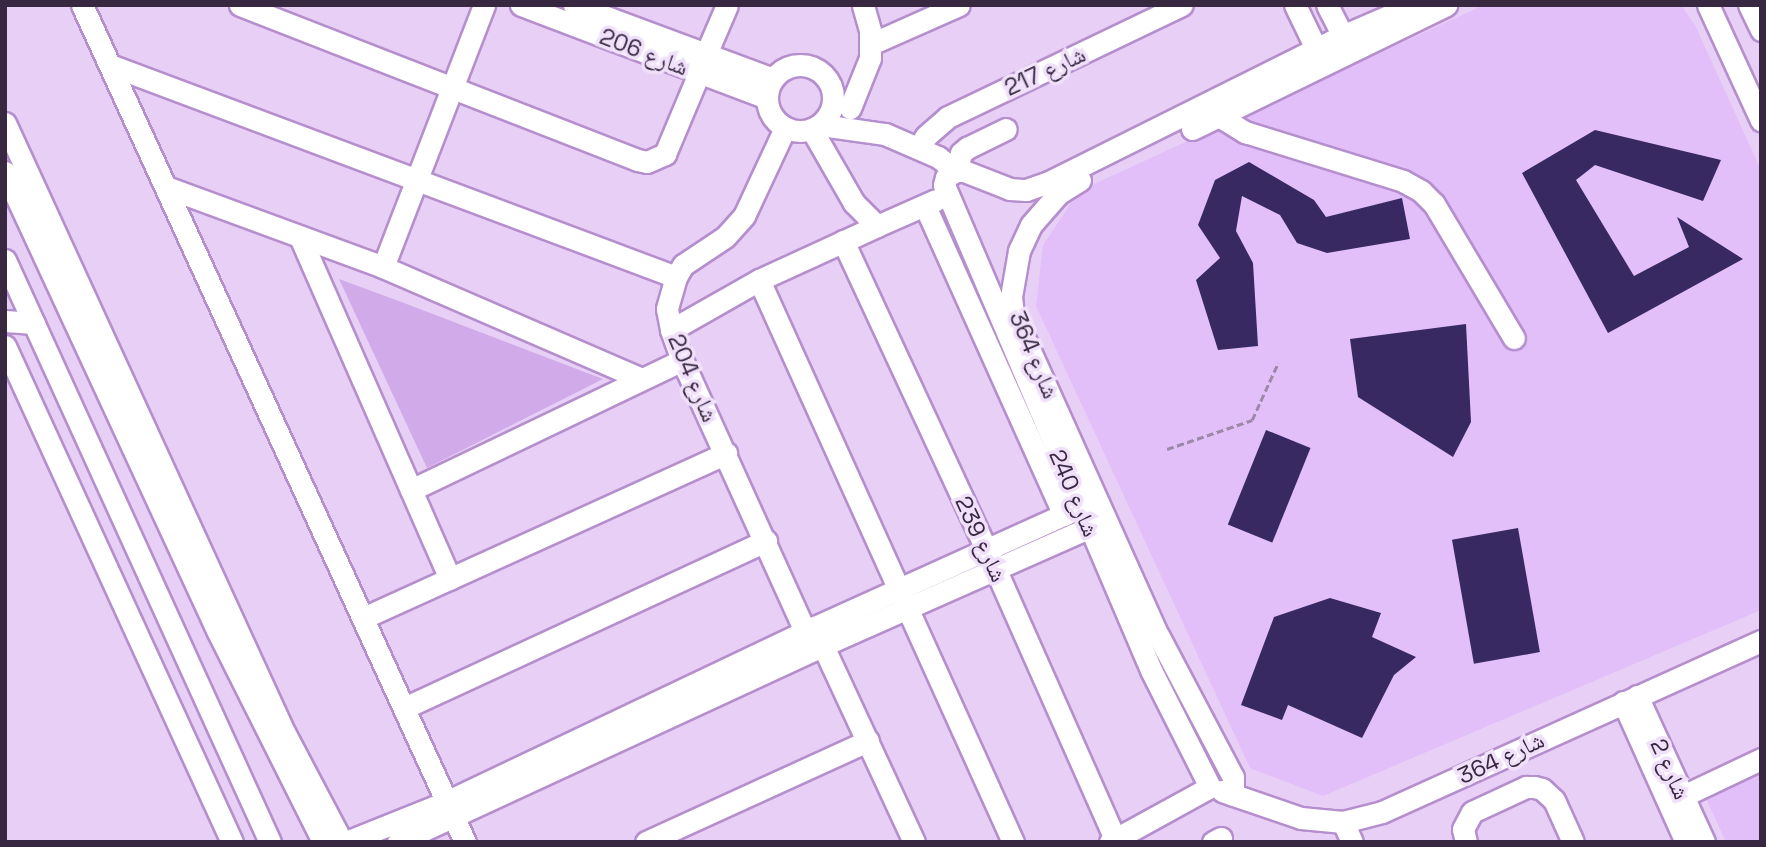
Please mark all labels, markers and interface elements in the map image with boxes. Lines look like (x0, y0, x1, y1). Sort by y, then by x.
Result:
street label: شارع 206 (596, 23, 692, 81)
street label: شارع 217 (1000, 40, 1090, 102)
street label: شارع 364 (1003, 307, 1065, 403)
street label: شارع 204 (662, 330, 724, 426)
street label: شارع 240 (1043, 445, 1105, 541)
street label: شارع 239 (949, 492, 1013, 586)
street label: شارع 364 (1453, 726, 1549, 790)
street label: شارع 2 (1644, 734, 1696, 804)

